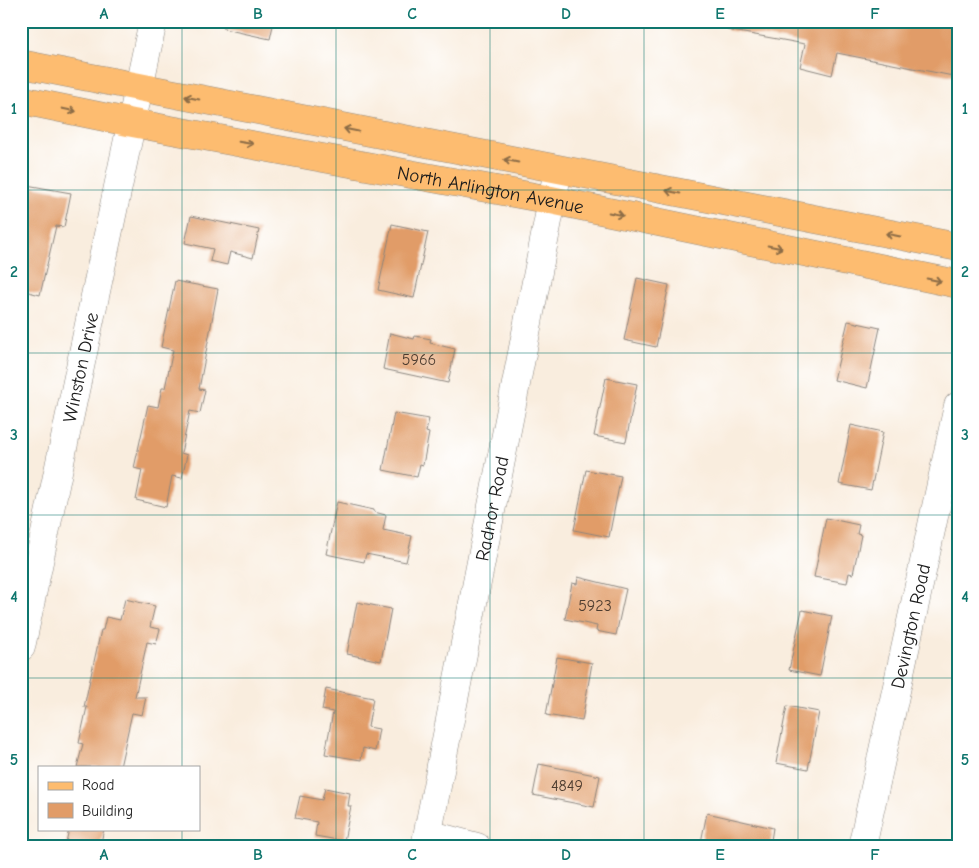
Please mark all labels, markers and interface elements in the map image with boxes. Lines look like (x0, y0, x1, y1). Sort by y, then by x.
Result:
text: A (100, 5, 109, 23)
text: B (253, 5, 263, 23)
text: C (407, 5, 417, 23)
text: D (561, 5, 571, 23)
text: E (715, 5, 725, 23)
text: F (870, 5, 880, 23)
one-way arrow (184, 93, 200, 103)
text: 1 (11, 100, 17, 118)
text: 1 (962, 100, 968, 118)
one-way arrow (61, 106, 77, 115)
one-way arrow (344, 124, 360, 134)
one-way arrow (237, 139, 253, 149)
one-way arrow (503, 156, 519, 165)
street label: North Arlington Avenue (395, 162, 586, 219)
one-way arrow (665, 186, 681, 196)
one-way arrow (607, 209, 623, 219)
one-way arrow (885, 229, 901, 239)
one-way arrow (767, 242, 783, 252)
text: 2 (10, 263, 18, 281)
text: 2 (961, 263, 969, 281)
one-way arrow (926, 275, 942, 285)
street label: Winston Drive (59, 310, 103, 424)
house number: 5966 (402, 351, 436, 369)
text: 3 (10, 426, 18, 444)
text: 3 (961, 426, 969, 444)
street label: Radnor Road (471, 454, 514, 563)
street label: Devington Road (887, 562, 935, 691)
text: 4 (10, 588, 18, 606)
text: 4 (961, 588, 969, 606)
house number: 5923 (578, 597, 612, 615)
text: 5 (10, 751, 18, 769)
text: 5 (961, 751, 969, 769)
legend (38, 766, 200, 830)
text: Road (82, 776, 114, 794)
house number: 4849 (551, 777, 583, 795)
text: Building (82, 802, 133, 820)
text: A (100, 846, 109, 864)
text: B (253, 846, 263, 864)
text: C (407, 846, 417, 864)
text: D (561, 846, 571, 864)
text: E (715, 846, 725, 864)
text: F (870, 846, 880, 864)

